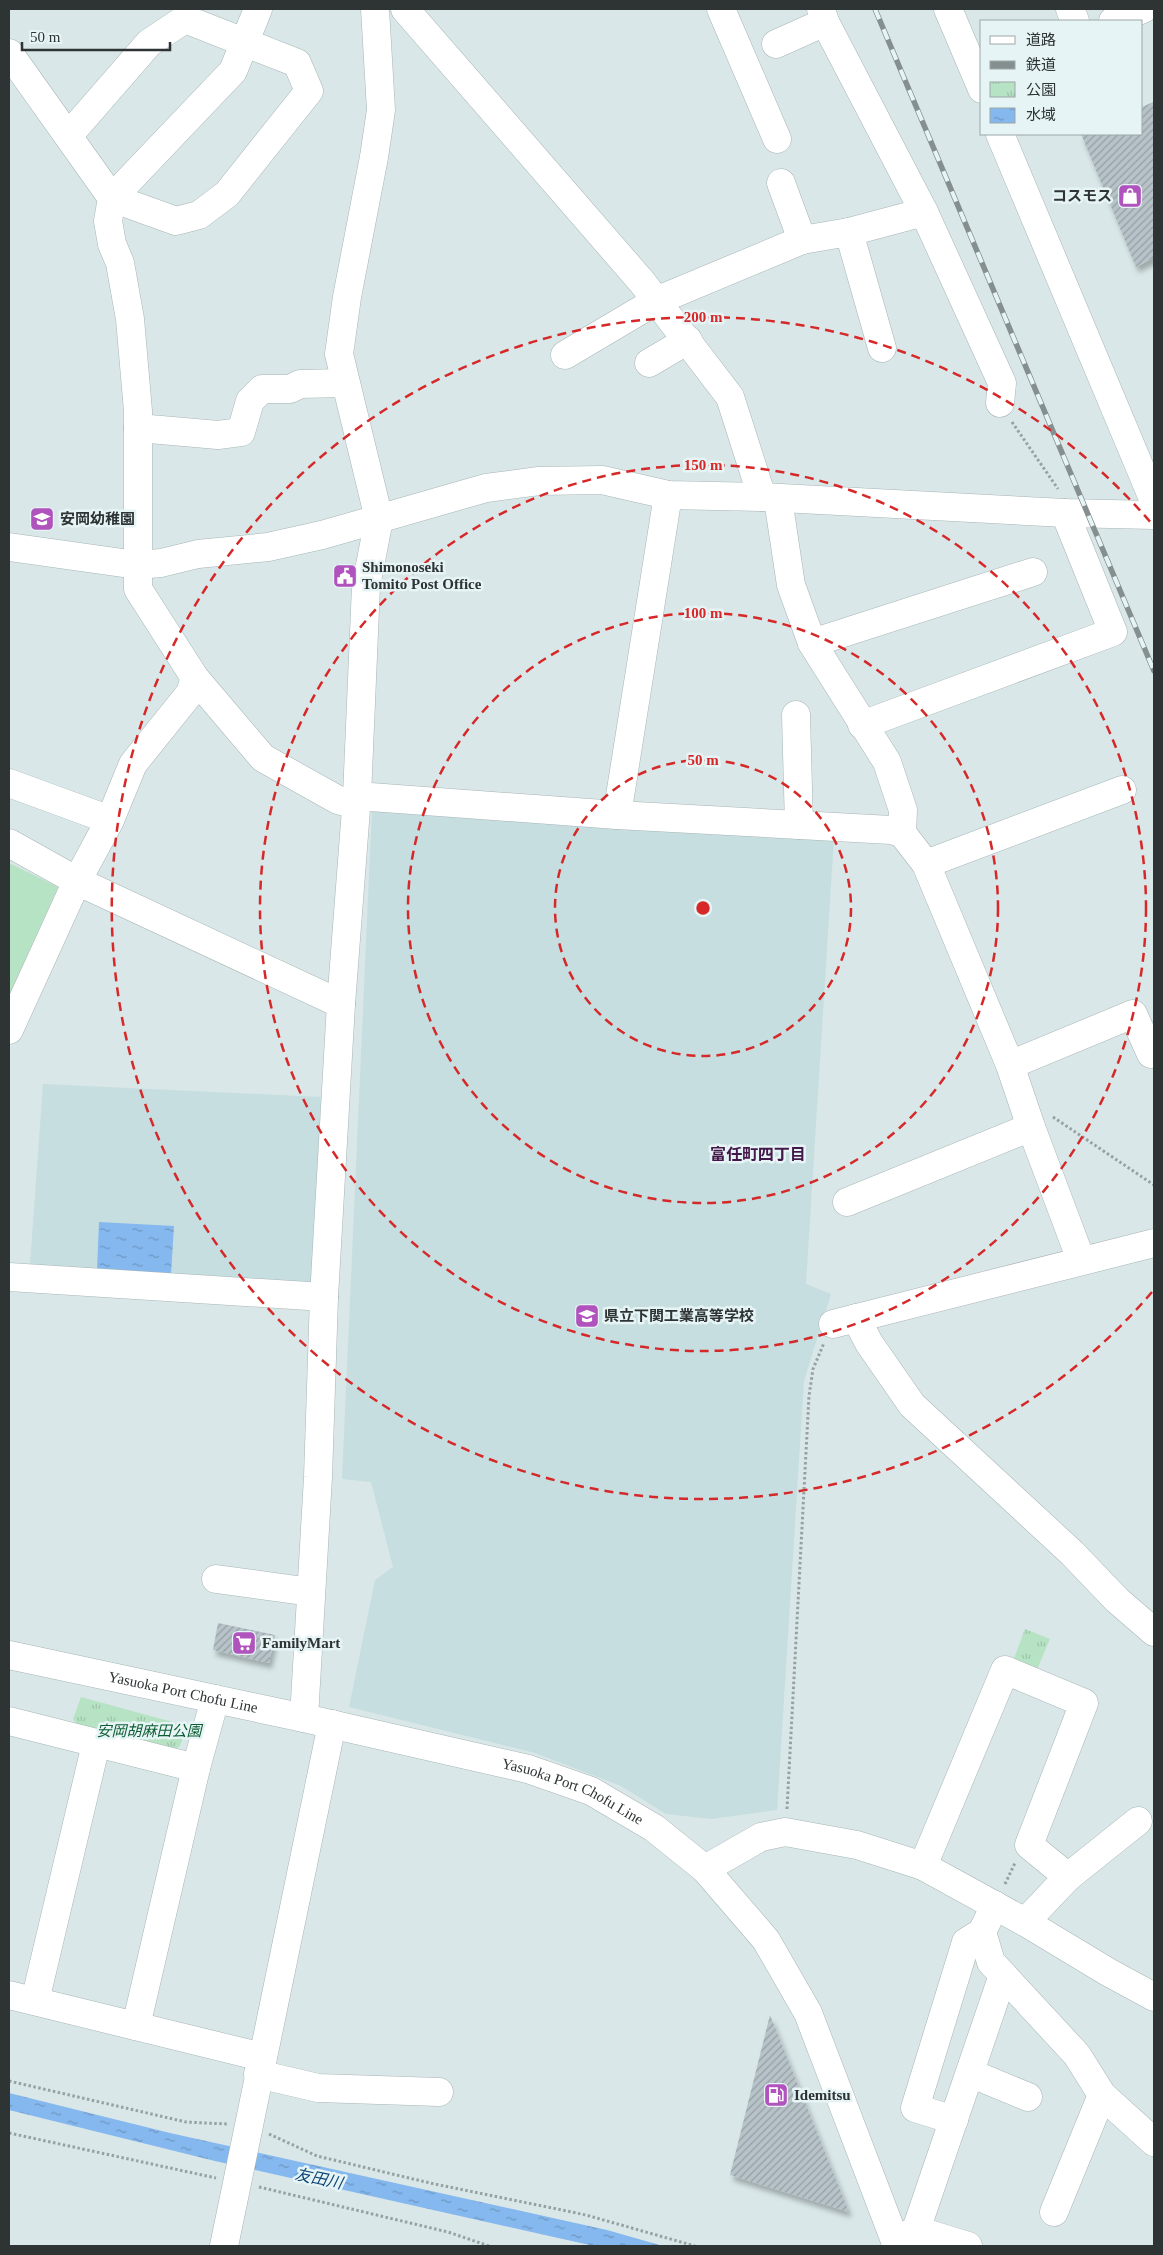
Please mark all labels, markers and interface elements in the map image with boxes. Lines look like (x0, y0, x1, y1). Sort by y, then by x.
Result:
scale bar (22, 20, 170, 52)
legend (980, 20, 1143, 135)
text: 50 m (30, 29, 61, 45)
text: 道路 (1026, 32, 1056, 48)
text: 鉄道 (1026, 57, 1056, 73)
text: 公園 (1026, 82, 1056, 98)
text: 水域 (1026, 107, 1056, 123)
shop icon: コスモス (1117, 183, 1143, 209)
place label: コスモス (1052, 188, 1112, 204)
text: 200 m (684, 309, 723, 325)
text: 150 m (684, 457, 723, 473)
school or university icon: 安岡幼稚園 (29, 506, 55, 532)
place label: 安岡幼稚園 (60, 511, 135, 527)
place label: Shimonoseki Tomito Post Office (362, 559, 482, 592)
public building icon: Shimonoseki Tomito Post Office (332, 563, 358, 589)
text: 100 m (684, 605, 723, 621)
text: 50 m (687, 752, 719, 768)
centre of rings (694, 899, 712, 917)
district label: 富任町四丁目 (710, 1146, 806, 1163)
school or university icon: 県立下関工業高等学校 (574, 1303, 600, 1329)
place label: 県立下関工業高等学校 (604, 1308, 754, 1324)
supermarket icon: FamilyMart (231, 1630, 257, 1656)
place label: FamilyMart (262, 1635, 340, 1651)
street label: Yasuoka Port Chofu Line (107, 1668, 260, 1716)
park label: 安岡胡麻田公園 (96, 1723, 203, 1739)
street label: Yasuoka Port Chofu Line (500, 1755, 646, 1828)
fuel station icon: Idemitsu (763, 2082, 789, 2108)
place label: Idemitsu (794, 2087, 851, 2103)
water label: 友田川 (294, 2165, 346, 2192)

